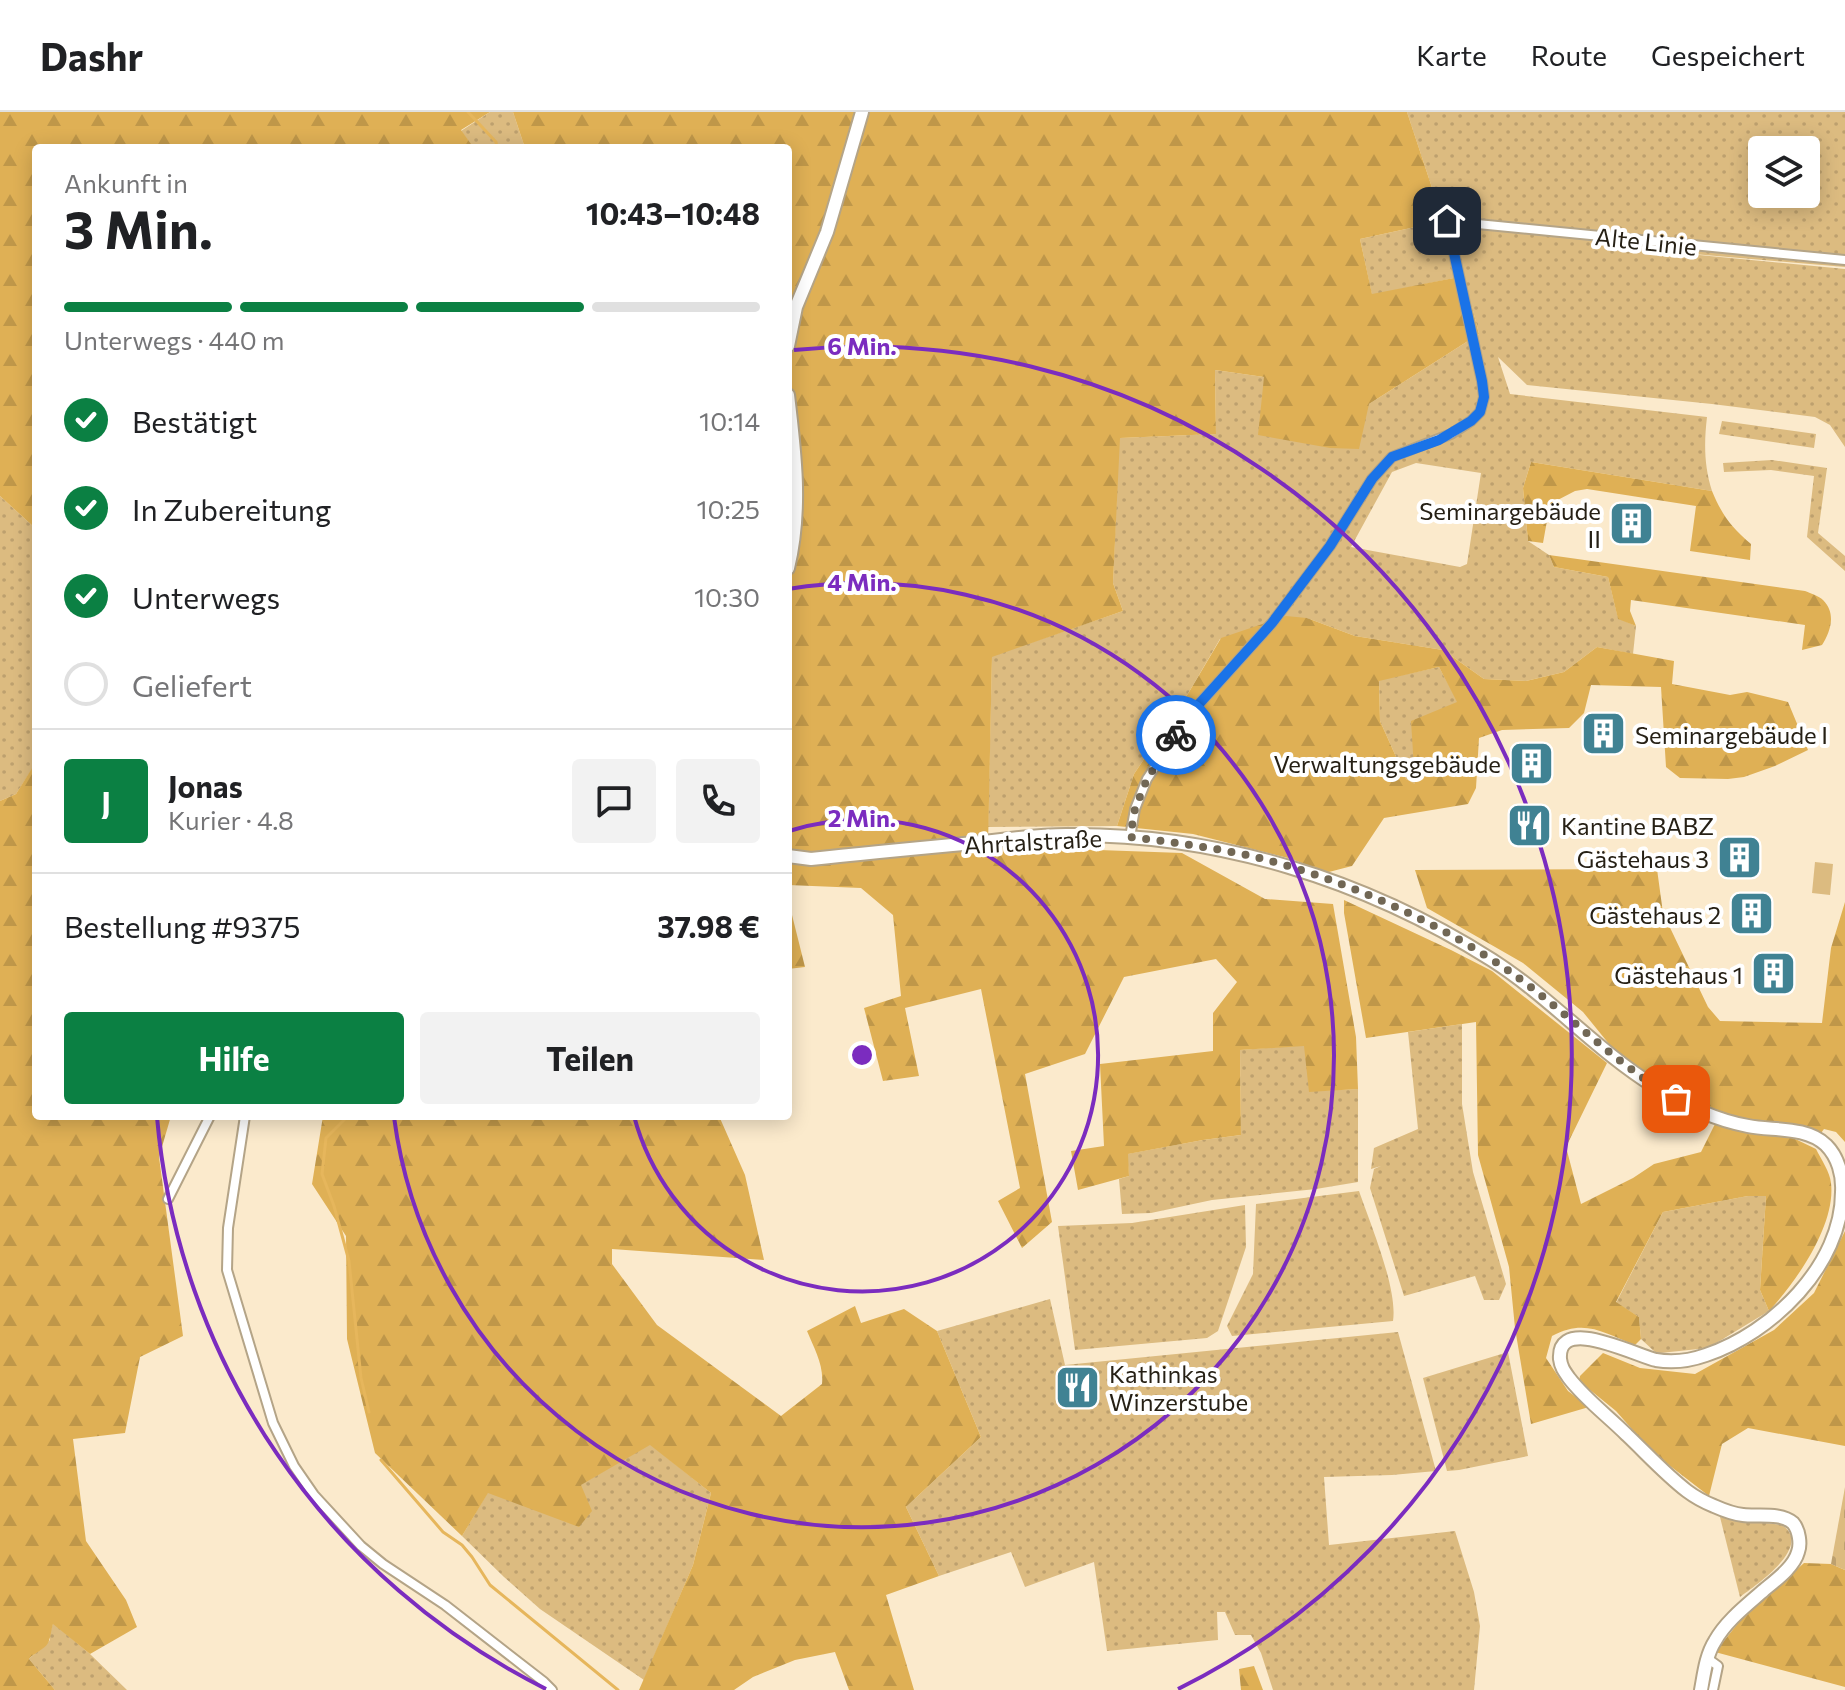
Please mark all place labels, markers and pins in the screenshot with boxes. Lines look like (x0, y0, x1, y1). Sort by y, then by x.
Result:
pin (1413, 187, 1481, 255)
place label: Seminargebäude II (1419, 496, 1601, 553)
building icon: Seminargebäude II (1608, 500, 1656, 548)
building icon: Seminargebäude I (1580, 710, 1628, 758)
place label: Seminargebäude I (1635, 720, 1828, 749)
building icon: Verwaltungsgebäude (1508, 739, 1556, 787)
place label: Verwaltungsgebäude (1273, 749, 1501, 778)
restaurant icon: Kantine BABZ (1506, 801, 1554, 849)
place label: Kantine BABZ (1561, 811, 1714, 840)
building icon: Gästehaus 3 (1716, 834, 1764, 882)
place label: Gästehaus 3 (1577, 844, 1709, 873)
building icon: Gästehaus 2 (1728, 890, 1776, 938)
place label: Gästehaus 2 (1589, 900, 1721, 929)
building icon: Gästehaus 1 (1750, 950, 1798, 998)
place label: Gästehaus 1 (1614, 960, 1743, 989)
centre of rings (848, 1041, 876, 1069)
pin (1642, 1065, 1710, 1133)
place label: Kathinkas Winzerstube (1109, 1359, 1248, 1416)
restaurant icon: Kathinkas Winzerstube (1054, 1363, 1102, 1411)

